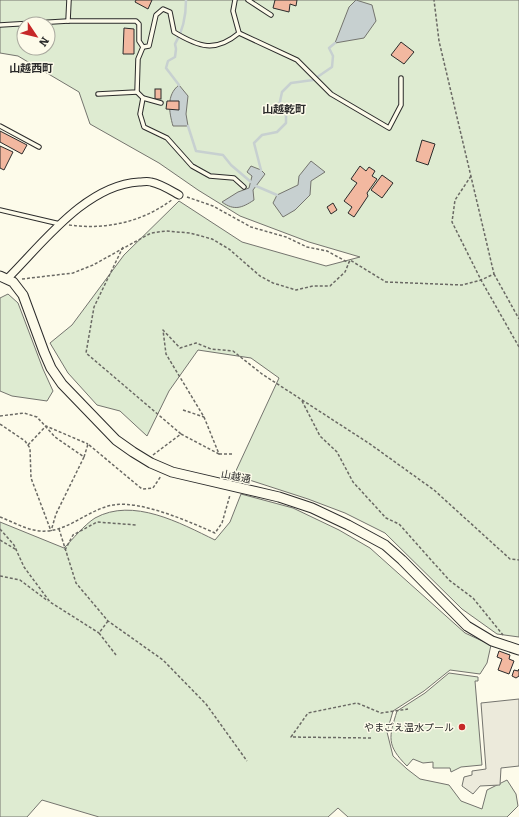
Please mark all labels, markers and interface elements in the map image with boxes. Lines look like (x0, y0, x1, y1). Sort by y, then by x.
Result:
north arrow (16, 16, 56, 56)
text: N (36, 34, 52, 49)
district label: 山越西町 (9, 62, 53, 75)
district label: 山越乾町 (262, 103, 306, 116)
street label: 山越通 (220, 468, 252, 486)
place label: やまごえ温水プール (364, 722, 454, 734)
marker: やまごえ温水プール (457, 722, 467, 732)

